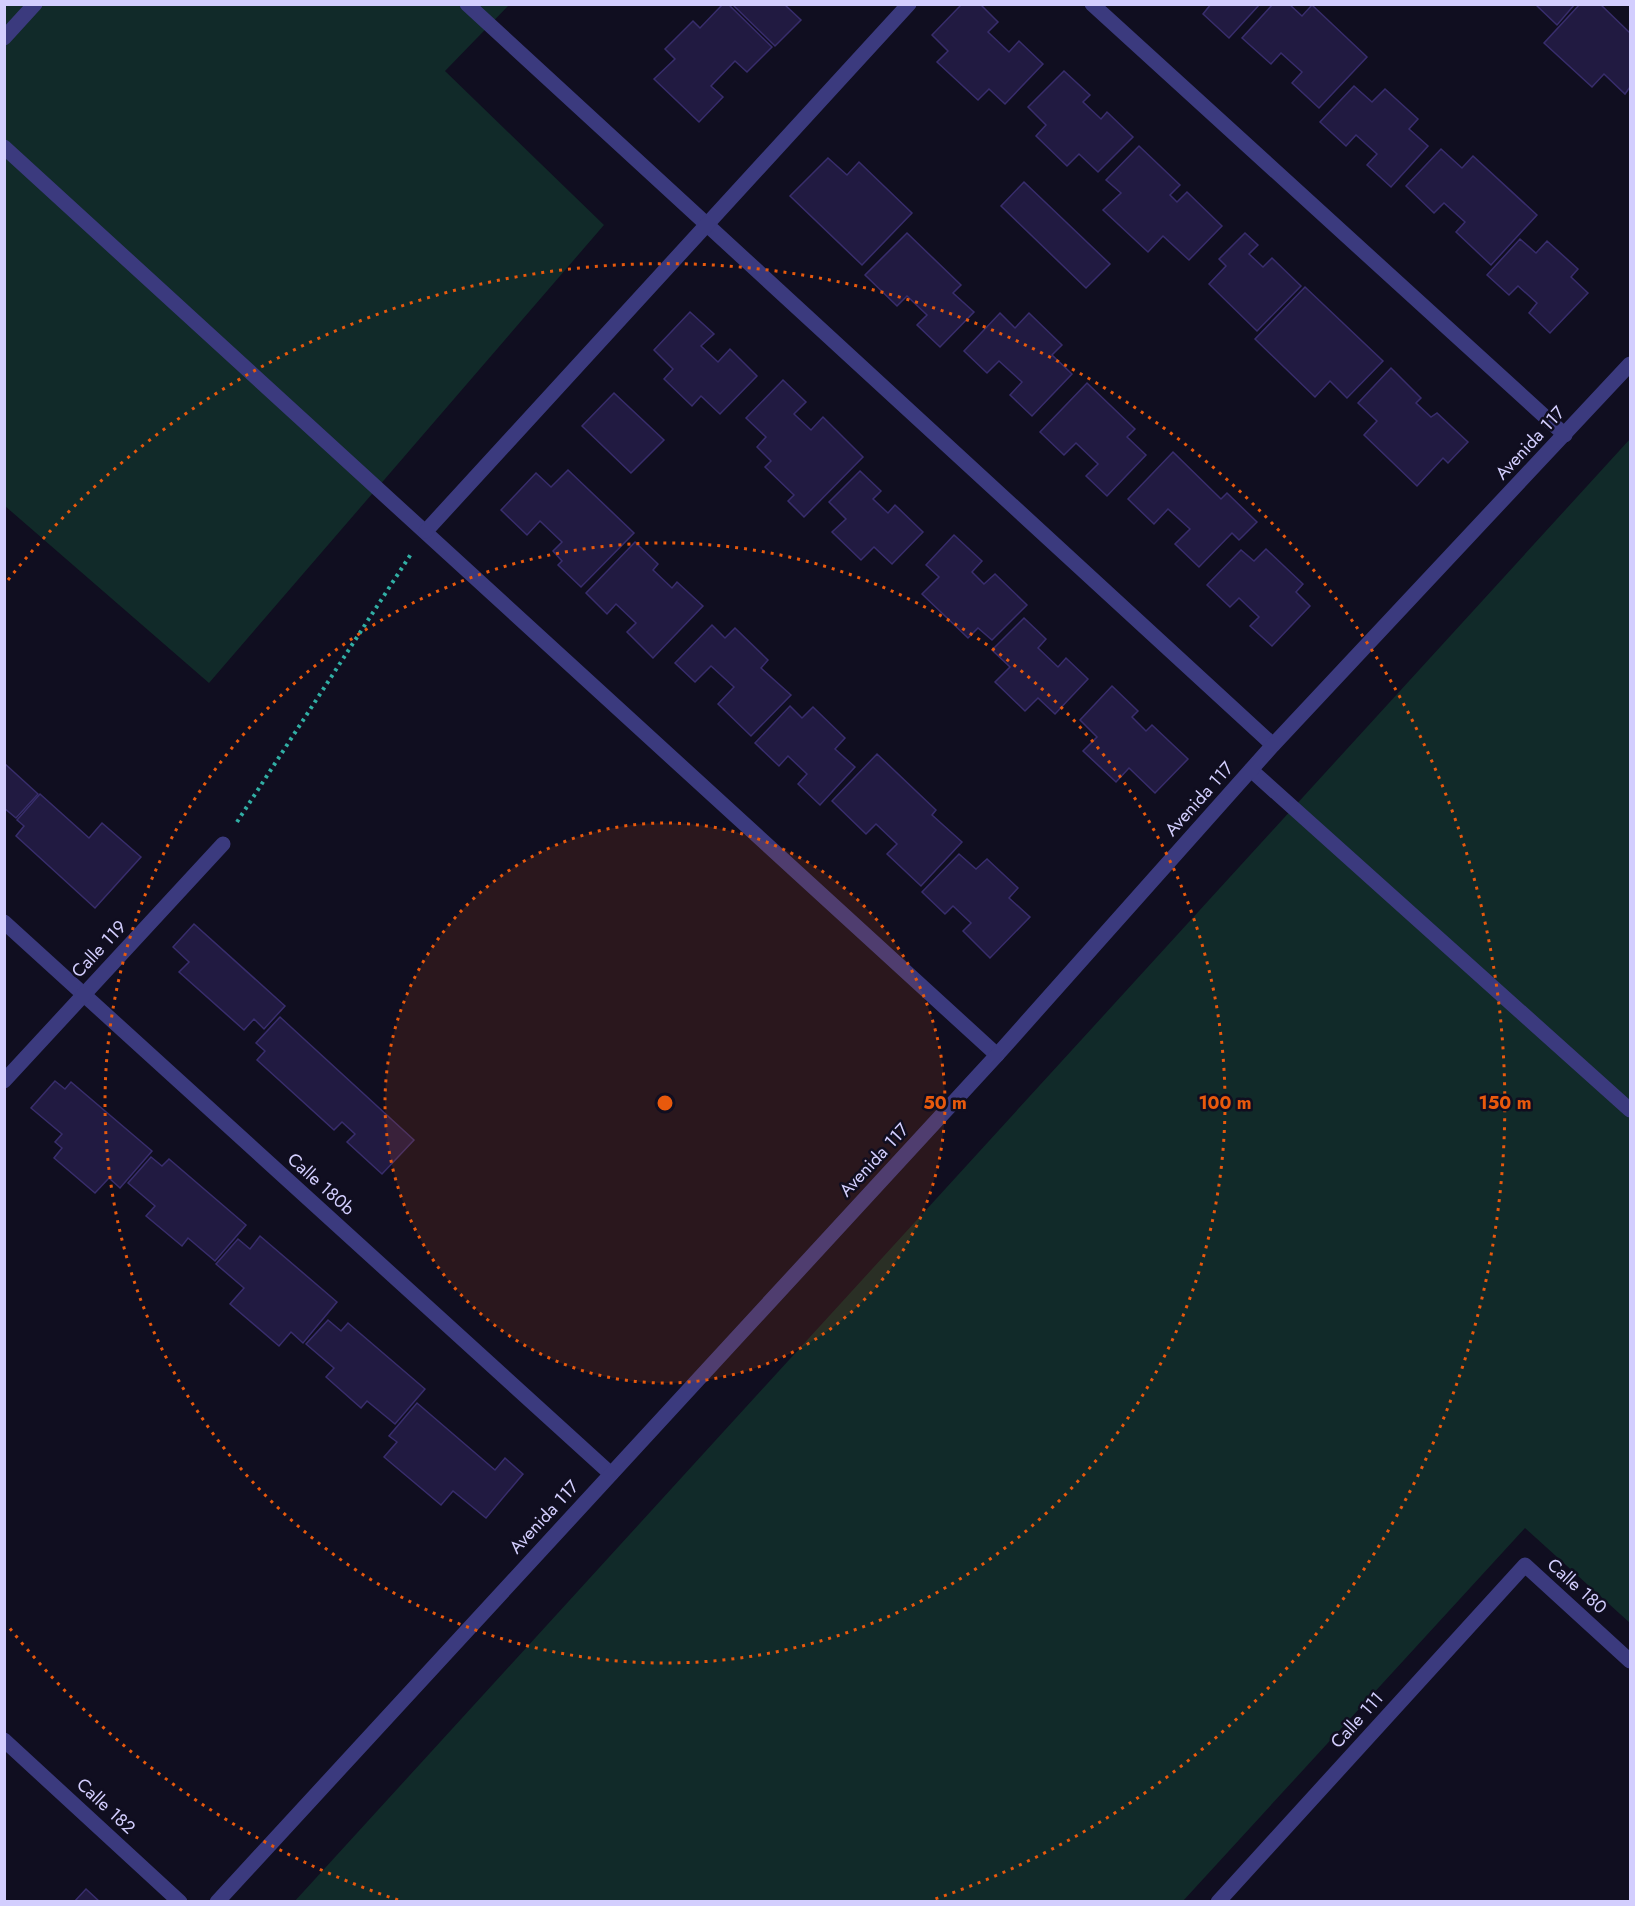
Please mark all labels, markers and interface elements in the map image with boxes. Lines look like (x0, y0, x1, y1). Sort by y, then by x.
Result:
street label: Avenida 117 (1489, 400, 1571, 486)
street label: Avenida 117 (1159, 756, 1240, 842)
street label: Calle 119 (65, 914, 133, 984)
text: 50 m (923, 1090, 967, 1116)
text: 100 m (1198, 1090, 1252, 1116)
text: 150 m (1479, 1090, 1531, 1116)
centre of rings (655, 1093, 675, 1113)
street label: Avenida 117 (833, 1117, 915, 1203)
street label: Calle 180b (281, 1147, 361, 1221)
street label: Avenida 117 (503, 1474, 585, 1560)
street label: Calle 180 (1541, 1552, 1613, 1620)
street label: Calle 111 (1325, 1686, 1389, 1754)
street label: Calle 182 (71, 1772, 141, 1840)

